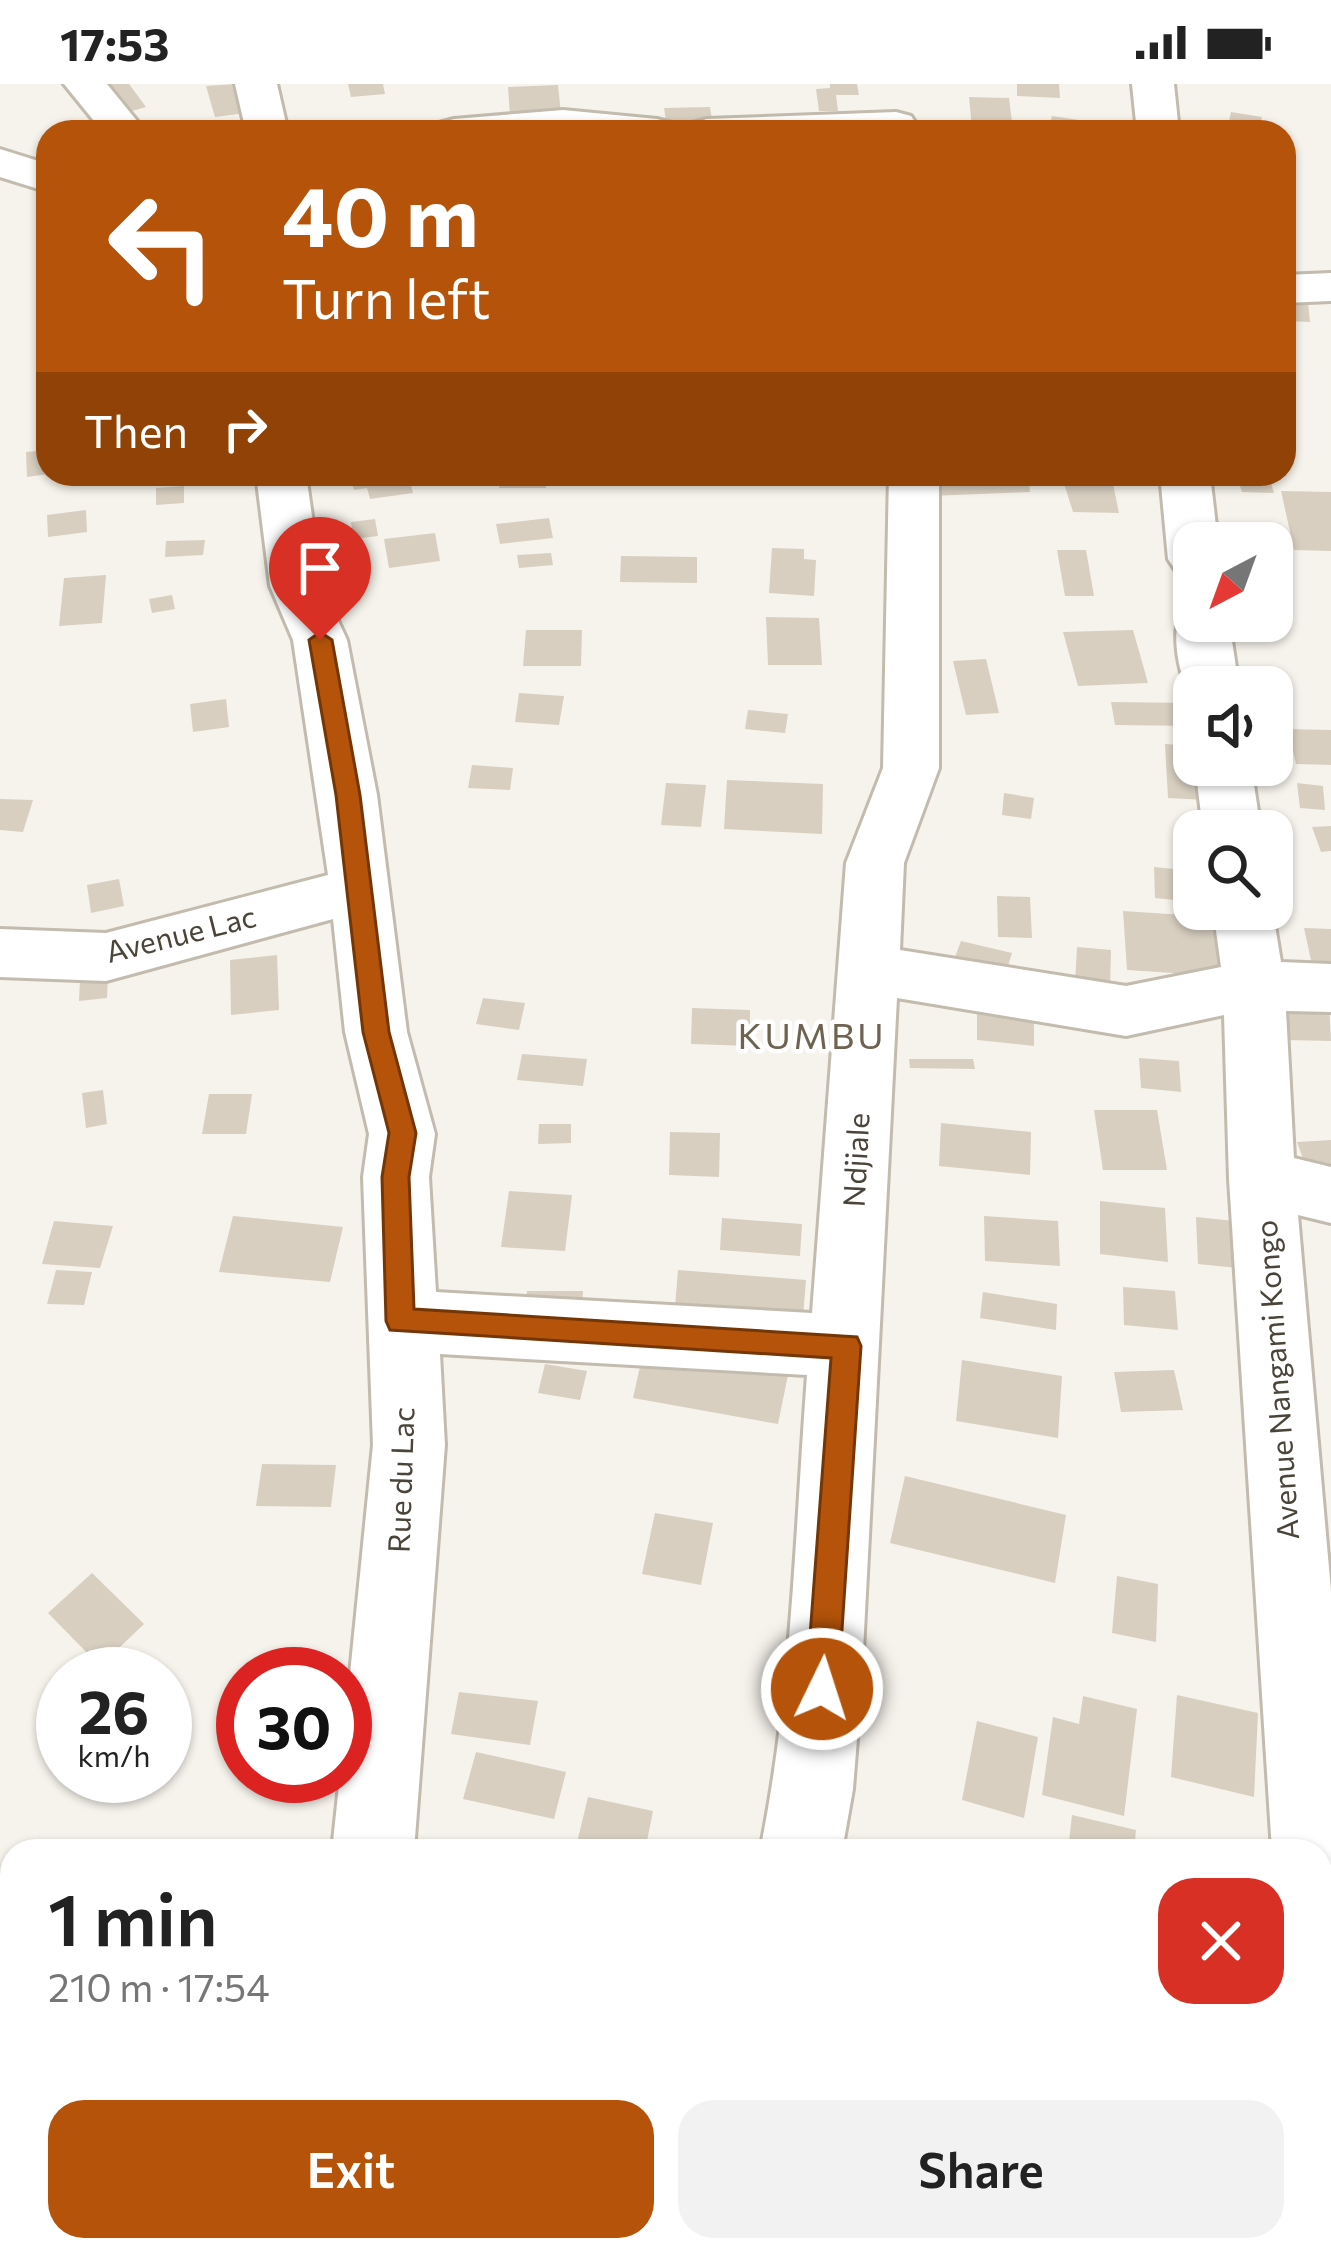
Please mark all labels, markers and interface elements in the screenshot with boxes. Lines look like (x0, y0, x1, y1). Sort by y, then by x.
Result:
text: 17:53 (60, 15, 169, 70)
text: 40 m (282, 162, 479, 264)
icon: left (84, 168, 240, 324)
text: Turn left (282, 264, 490, 330)
icon: right (212, 396, 278, 462)
text: Then (84, 402, 188, 457)
pin (269, 517, 371, 640)
north arrow (1173, 522, 1293, 642)
map controls (1173, 522, 1293, 930)
icon: arrive (287, 535, 353, 601)
button: sound (1173, 666, 1293, 786)
button: search (1173, 810, 1293, 930)
street label: Avenue Lac (101, 896, 259, 969)
district label: KUMBU (737, 1012, 887, 1056)
street label: Ndjiale (834, 1112, 875, 1208)
street label: Avenue Nangami Kongo (1246, 1219, 1305, 1541)
street label: Rue du Lac (378, 1406, 421, 1553)
position arrow (759, 1626, 885, 1752)
speed limit sign: 30 (216, 1647, 372, 1803)
text: 26 (79, 1673, 149, 1746)
text: km/h (78, 1736, 150, 1773)
text: 1 min (48, 1873, 218, 1961)
button: close (1158, 1878, 1284, 2004)
text: 210 m · 17:54 (48, 1962, 270, 2010)
button: Exit (48, 2100, 654, 2238)
button: Share (678, 2100, 1284, 2238)

